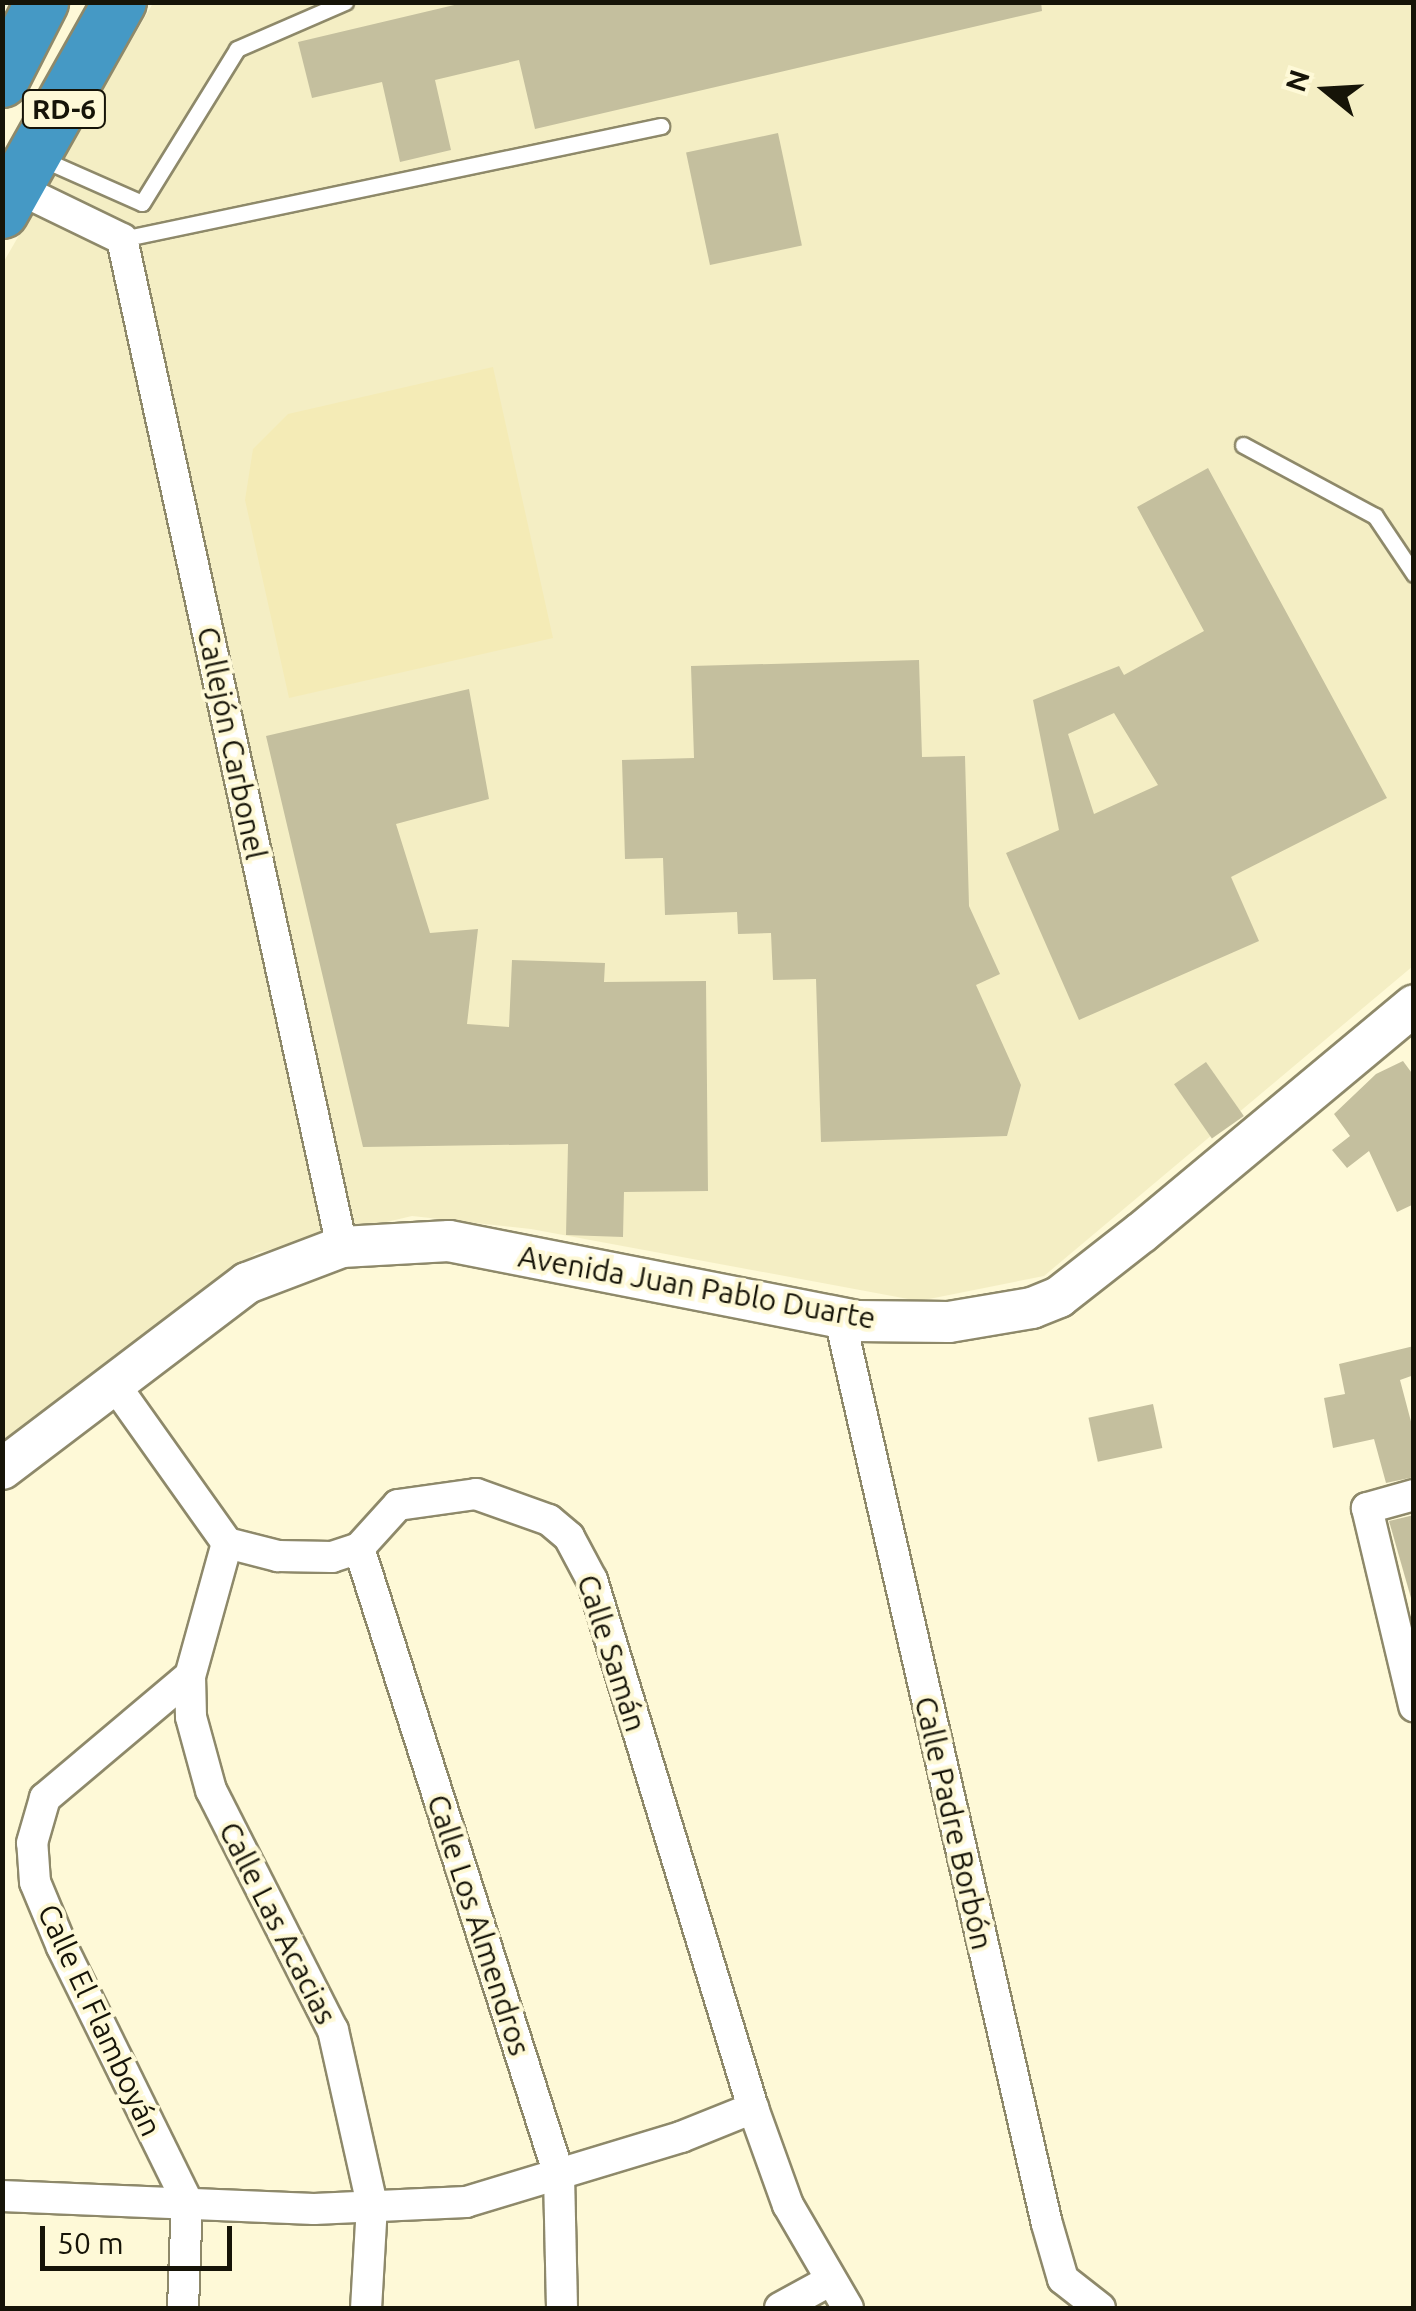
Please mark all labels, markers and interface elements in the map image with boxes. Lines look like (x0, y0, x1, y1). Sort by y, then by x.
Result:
north arrow (1276, 40, 1376, 140)
text: N (1279, 66, 1315, 95)
road number: RD-6 (22, 86, 106, 132)
street label: Callejón Carbonel (190, 623, 274, 863)
street label: Avenida Juan Pablo Duarte (516, 1238, 878, 1336)
street label: Calle Samán (570, 1570, 654, 1736)
street label: Calle Padre Borbón (907, 1693, 1001, 1953)
street label: Calle Los Almendros (420, 1790, 538, 2060)
street label: Calle Las Acacias (212, 1816, 344, 2030)
street label: Calle El Flamboyán (31, 1898, 169, 2142)
scale bar (45, 2206, 238, 2268)
text: 50 m (57, 2226, 124, 2260)

